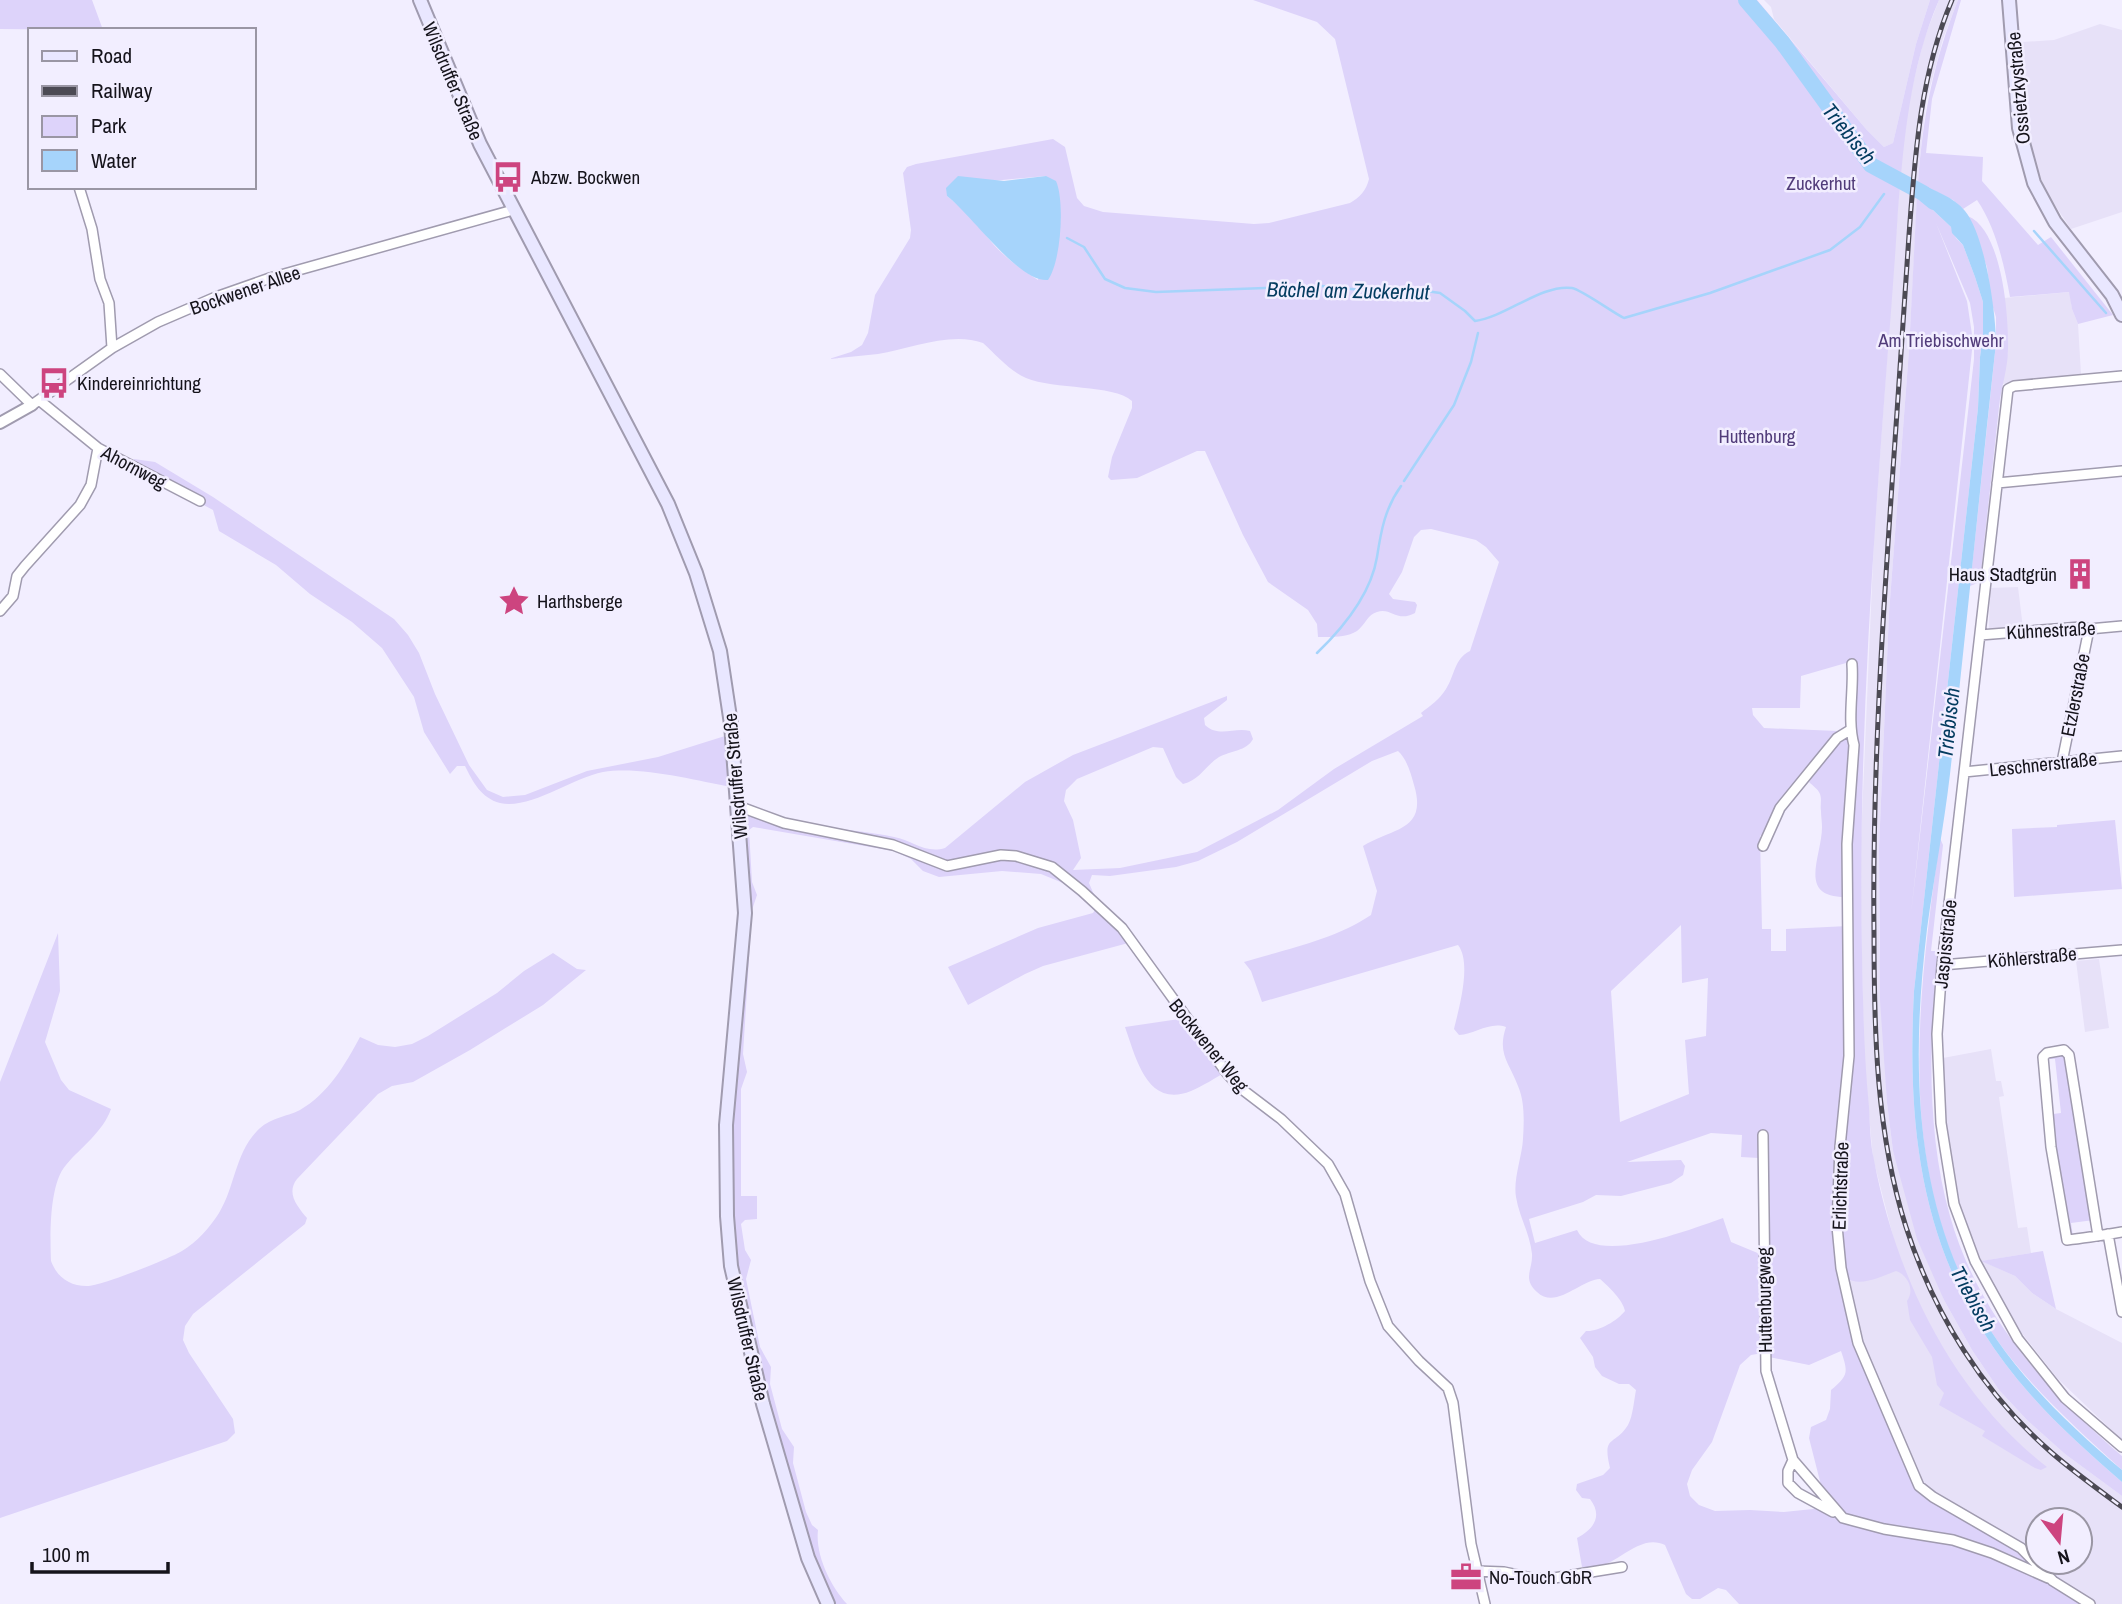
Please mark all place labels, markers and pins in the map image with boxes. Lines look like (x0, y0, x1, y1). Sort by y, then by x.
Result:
bus stop icon: Abzw. Bockwen (491, 160, 525, 194)
place label: Abzw. Bockwen (530, 164, 640, 190)
bus stop icon: Kindereinrichtung (37, 366, 71, 400)
place label: Kindereinrichtung (77, 370, 201, 396)
building icon: Haus Stadtgrün (2063, 557, 2097, 591)
place label: Haus Stadtgrün (1949, 561, 2057, 587)
place icon: Harthsberge (497, 584, 531, 618)
place label: Harthsberge (537, 588, 623, 614)
office icon: No-Touch GbR (1449, 1560, 1483, 1594)
place label: No-Touch GbR (1489, 1564, 1592, 1590)

